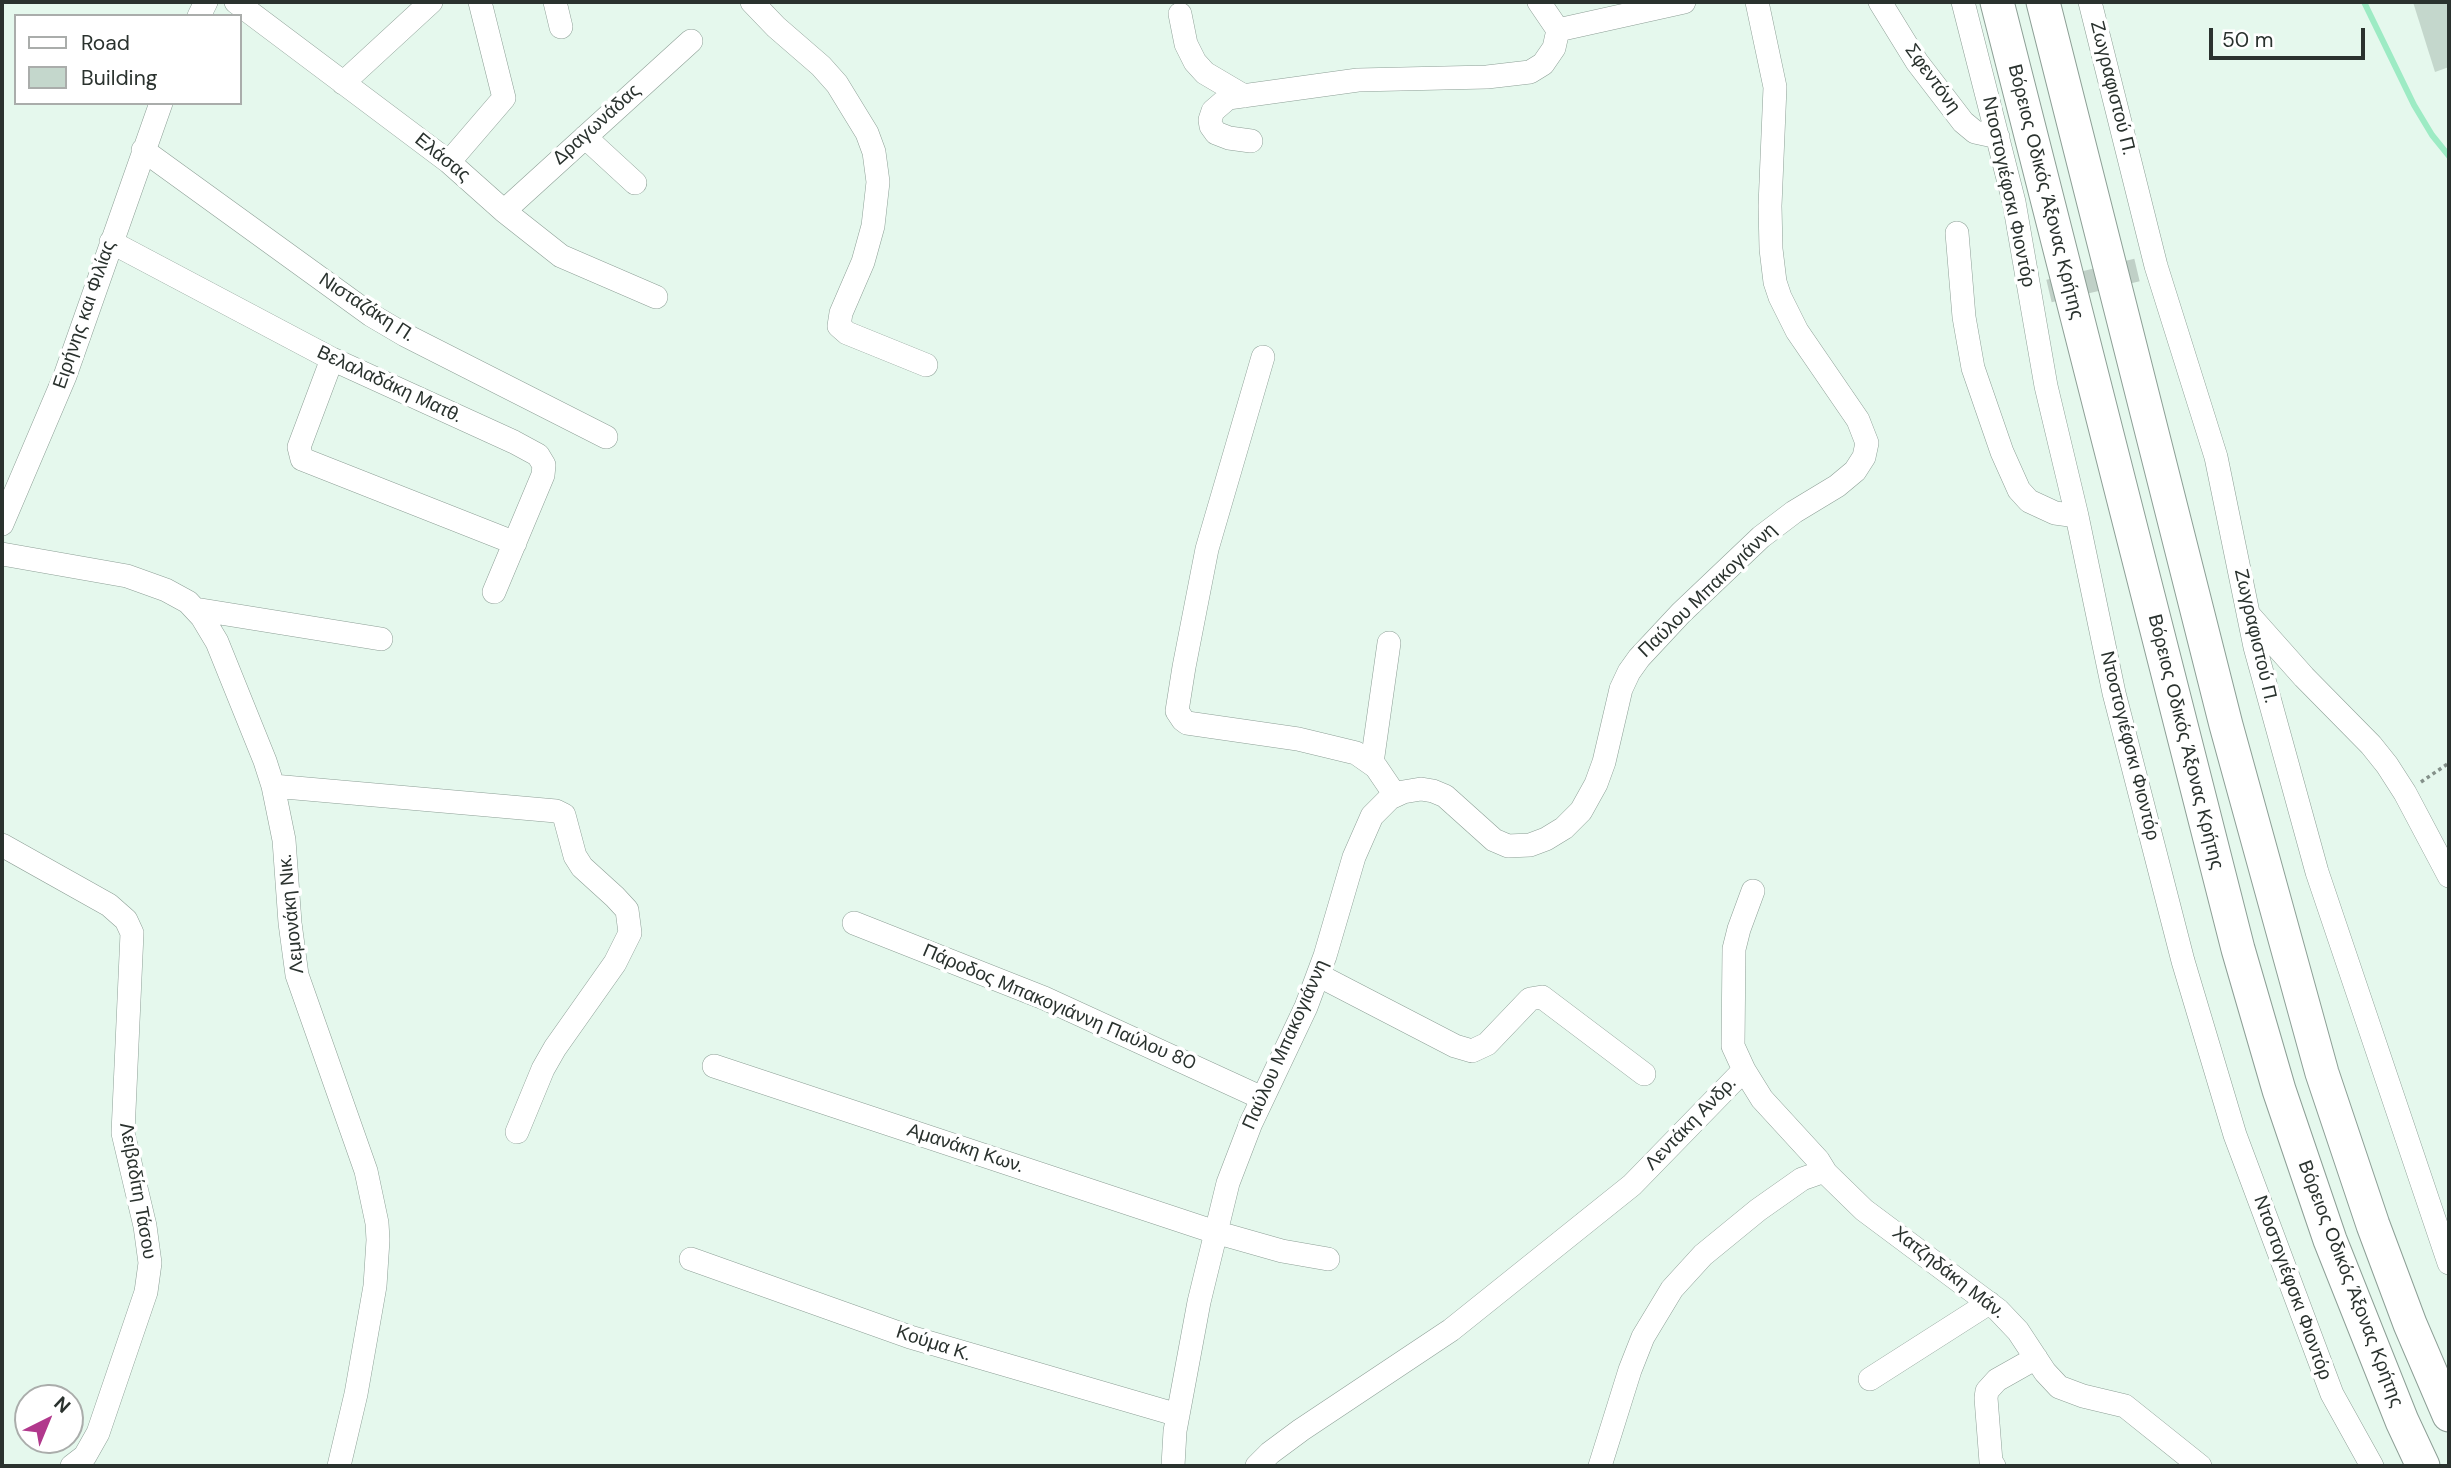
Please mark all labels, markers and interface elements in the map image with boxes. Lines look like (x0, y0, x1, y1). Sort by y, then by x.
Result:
legend (14, 14, 242, 105)
scale bar (2213, 14, 2369, 58)
street label: Ζωγραφιστού Π. (2084, 19, 2140, 157)
text: 50 m (2222, 26, 2273, 54)
text: Road (81, 29, 130, 57)
street label: Σφεντόνη (1899, 40, 1965, 118)
street label: Βόρειος Οδικός Άξονας Κρήτης (2002, 62, 2088, 322)
text: Building (81, 64, 157, 92)
street label: Δραγωνάδας (548, 80, 646, 170)
street label: Ντοστογιέφσκι Φιοντόρ (1977, 95, 2039, 289)
street label: Ελάσας (410, 129, 474, 187)
street label: Ειρήνης και Φιλίας (49, 238, 121, 392)
street label: Νισταζάκη Π. (314, 269, 418, 347)
street label: Βελαλαδάκη Ματθ. (313, 342, 465, 428)
street label: Παύλου Μπακογιάννη (1634, 519, 1782, 663)
street label: Ζωγραφιστού Π. (2229, 567, 2281, 705)
street label: Βόρειος Οδικός Άξονας Κρήτης (2142, 612, 2228, 872)
street label: Ντοστογιέφσκι Φιοντόρ (2094, 649, 2164, 843)
street label: Λεμονάκη Νικ. (274, 853, 310, 975)
street label: Πάροδος Μπακογιάννη Παύλου 80 (919, 940, 1199, 1076)
street label: Παύλου Μπακογιάννη (1238, 957, 1334, 1133)
street label: Λεντάκη Ανδρ. (1641, 1073, 1741, 1175)
street label: Αμανάκη Κων. (904, 1120, 1026, 1178)
street label: Λειβαδίτη Τάσου (114, 1121, 160, 1261)
street label: Βόρειος Οδικός Άξονας Κρήτης (2292, 1157, 2408, 1411)
street label: Ντοστογιέφσκι Φιοντόρ (2248, 1193, 2336, 1383)
street label: Χατζηδάκη Μάν. (1887, 1222, 2009, 1324)
street label: Κούμα Κ. (893, 1321, 973, 1367)
north arrow (14, 1384, 84, 1454)
text: N (49, 1391, 76, 1419)

